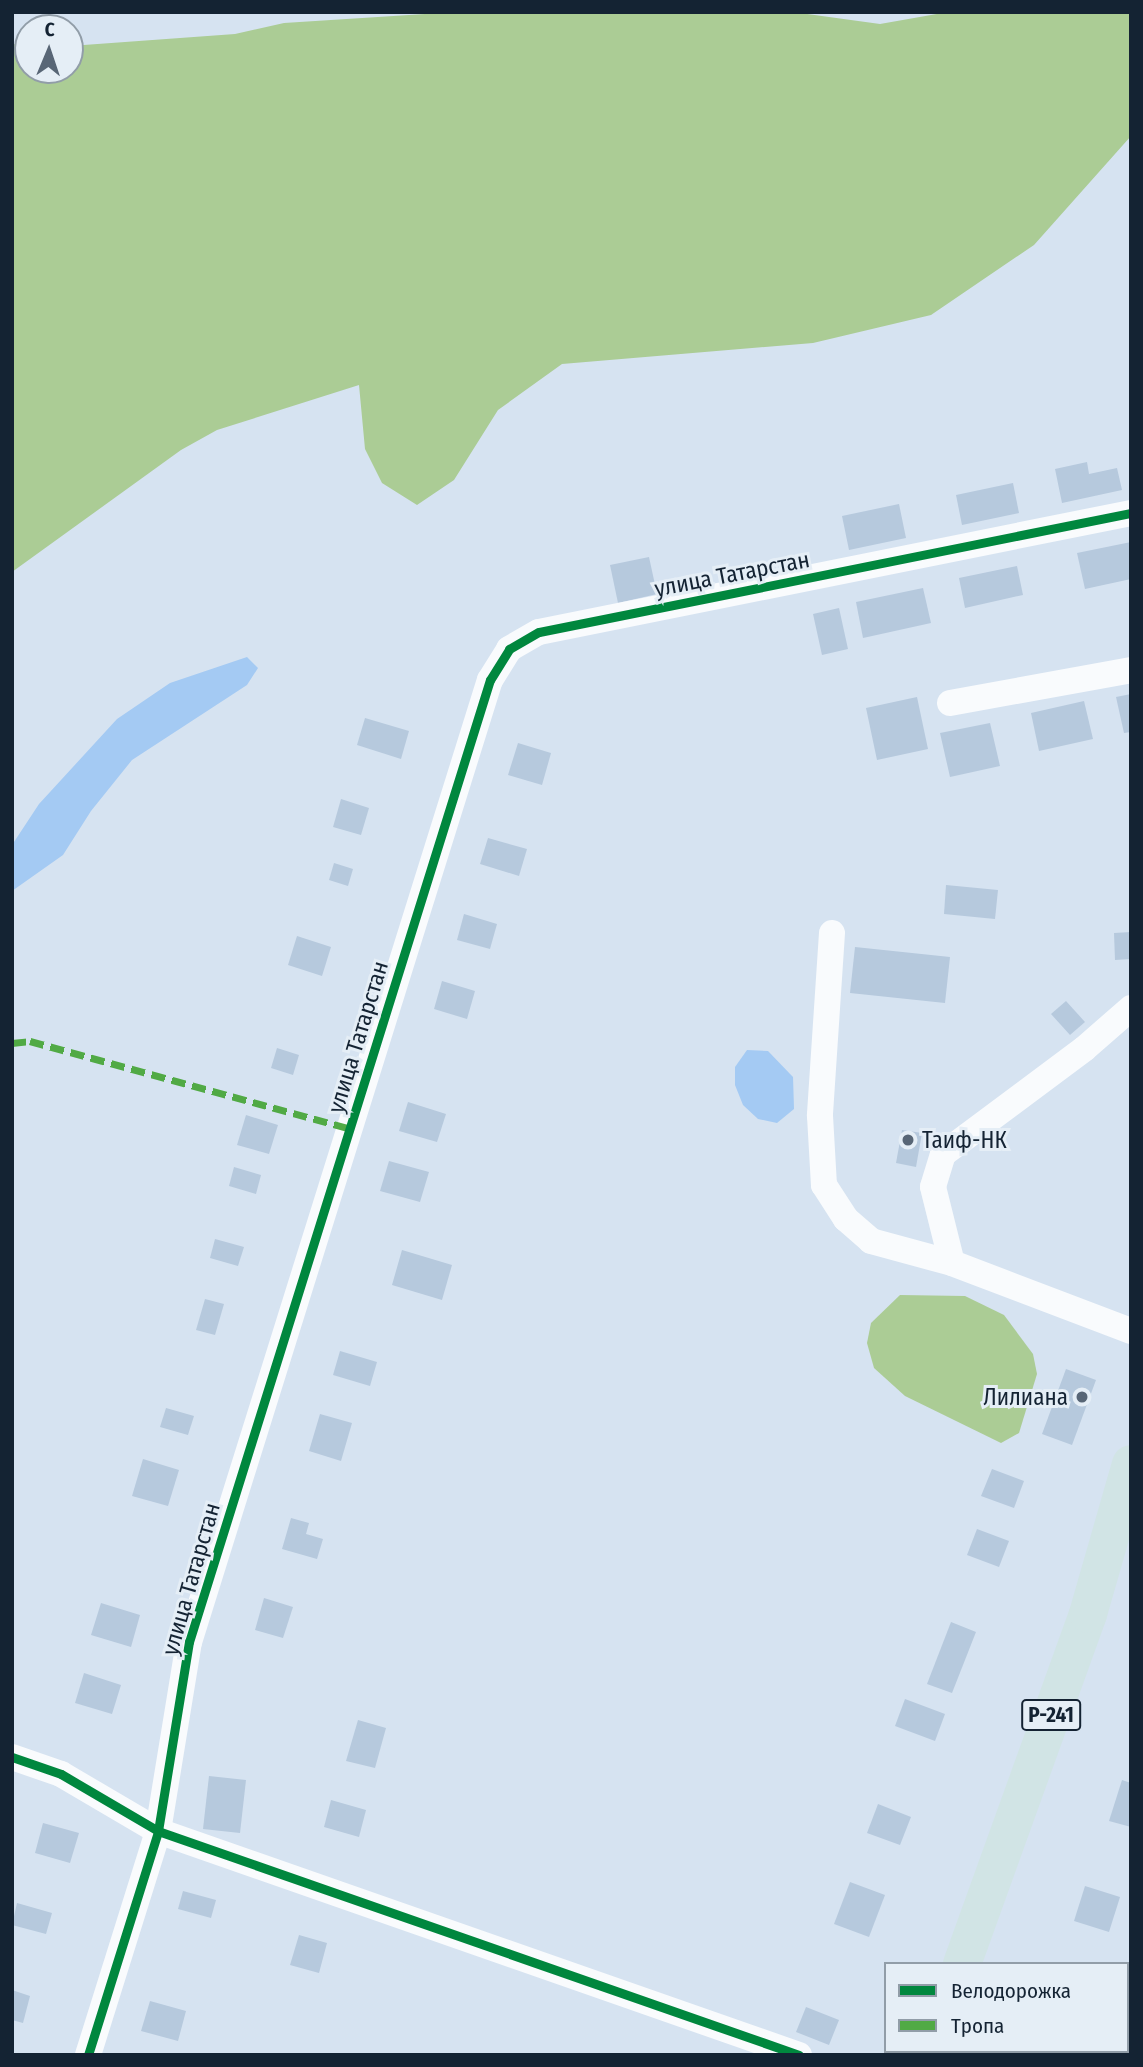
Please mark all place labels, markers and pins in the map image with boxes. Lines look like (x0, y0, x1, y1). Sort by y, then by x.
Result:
place label: Таиф-НК (922, 1126, 1007, 1154)
marker: Таиф-НК (900, 1132, 916, 1148)
place label: Лилиана (983, 1383, 1068, 1411)
marker: Лилиана (1074, 1389, 1090, 1405)

